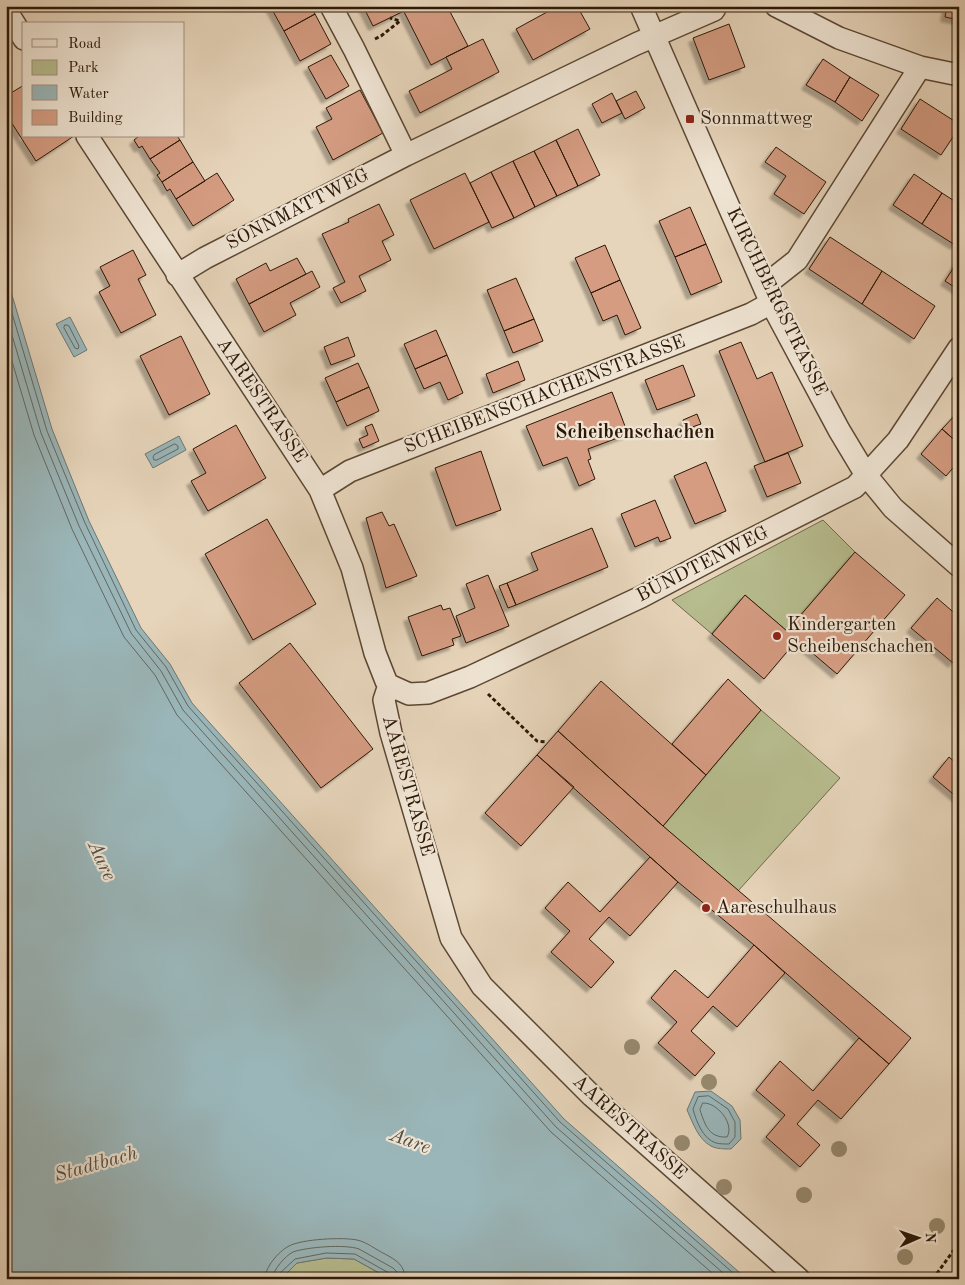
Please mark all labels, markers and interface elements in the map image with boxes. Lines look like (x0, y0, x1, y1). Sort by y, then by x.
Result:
legend (22, 22, 185, 138)
text: Road (68, 37, 102, 52)
text: Park (68, 61, 99, 76)
text: Water (68, 87, 109, 102)
place label: Sonnmattweg (700, 110, 813, 129)
text: Building (68, 111, 123, 126)
marker: Sonnmattweg (684, 113, 696, 125)
street label: SONNMATTWEG (224, 166, 373, 254)
street label: KIRCHBERGSTRASSE (722, 205, 830, 399)
street label: SCHEIBENSCHACHENSTRASSE (402, 332, 688, 458)
street label: AARESTRASSE (212, 335, 310, 467)
district label: Scheibenschachen (555, 423, 715, 443)
street label: BÜNDTENWEG (632, 520, 772, 606)
place label: Kindergarten Scheibenschachen (787, 616, 934, 657)
marker: Kindergarten Scheibenschachen (771, 630, 783, 642)
street label: AARESTRASSE (378, 713, 436, 859)
water label: Aare (83, 837, 119, 884)
place label: Aareschulhaus (716, 899, 837, 918)
marker: Aareschulhaus (700, 902, 712, 914)
street label: AARESTRASSE (568, 1072, 690, 1184)
water label: Aare (386, 1125, 433, 1158)
water label: Stadtbach (52, 1144, 140, 1186)
north arrow (892, 1212, 942, 1262)
text: N (923, 1232, 937, 1243)

